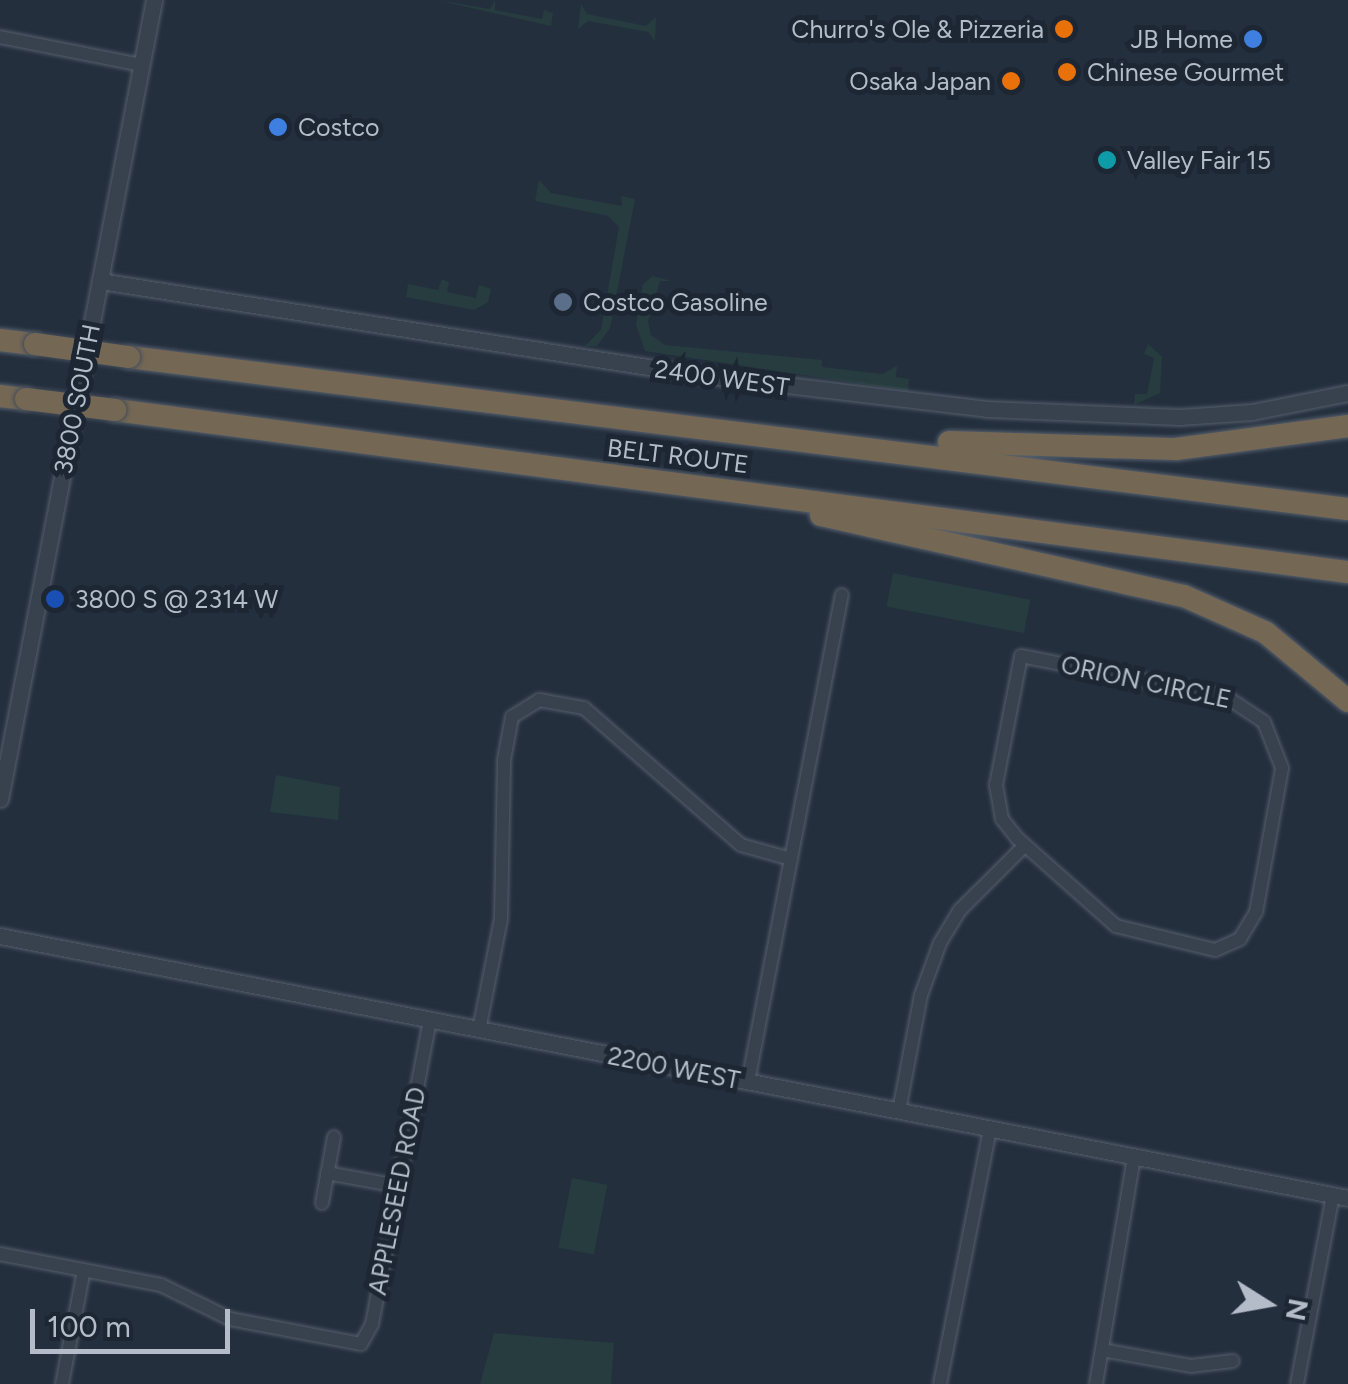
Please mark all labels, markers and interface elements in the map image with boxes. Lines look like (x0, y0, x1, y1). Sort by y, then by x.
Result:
place label: Churro's Ole & Pizzeria (791, 14, 1044, 44)
marker: Churro's Ole & Pizzeria (1053, 18, 1075, 40)
place label: JB Home (1130, 24, 1233, 54)
marker: JB Home (1242, 28, 1264, 50)
place label: Chinese Gourmet (1087, 57, 1284, 87)
marker: Chinese Gourmet (1056, 61, 1078, 83)
place label: Osaka Japan (849, 66, 991, 96)
marker: Osaka Japan (1000, 70, 1022, 92)
place label: Costco (298, 112, 380, 142)
marker: Costco (267, 116, 289, 138)
place label: Valley Fair 15 (1127, 145, 1271, 175)
marker: Valley Fair 15 (1096, 149, 1118, 171)
place label: Costco Gasoline (583, 287, 768, 317)
marker: Costco Gasoline (552, 291, 574, 313)
street label: 3800 SOUTH (48, 322, 106, 476)
street label: 2400 WEST (653, 354, 791, 402)
street label: BELT ROUTE (606, 432, 750, 480)
place label: 3800 S @ 2314 W (75, 584, 278, 614)
marker: 3800 S @ 2314 W (44, 588, 66, 610)
street label: ORION CIRCLE (1058, 649, 1234, 715)
street label: 2200 WEST (605, 1040, 743, 1096)
street label: APPLESEED ROAD (362, 1084, 432, 1298)
north arrow (1218, 1254, 1318, 1354)
scale bar (35, 1289, 235, 1351)
text: N (1279, 1296, 1316, 1324)
text: 100 m (47, 1308, 131, 1345)

